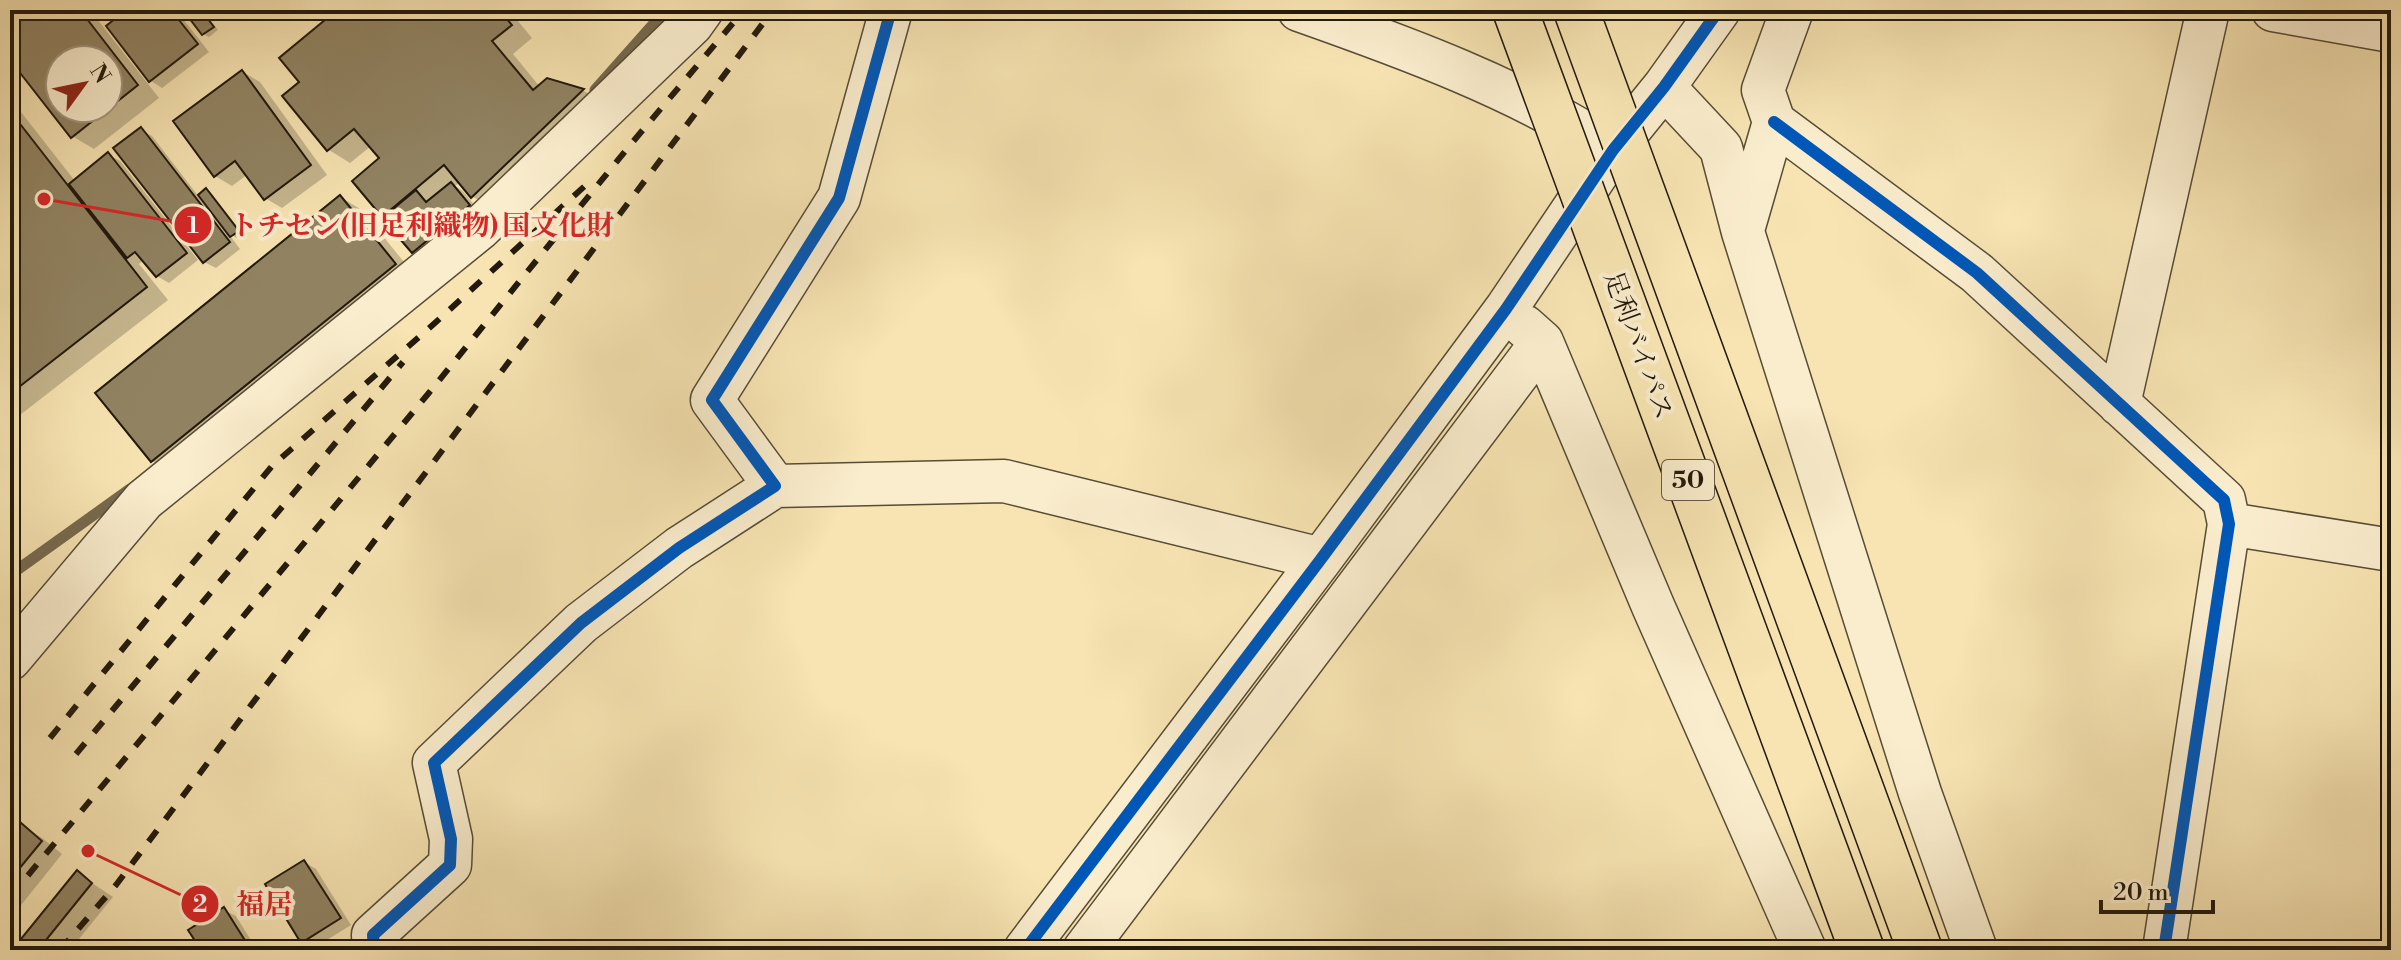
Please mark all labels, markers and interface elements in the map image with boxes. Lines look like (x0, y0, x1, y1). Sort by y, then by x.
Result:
north arrow (44, 44, 124, 124)
text: N (83, 59, 116, 89)
callout: トチセン(旧足利織物) 国文化財 (173, 199, 631, 251)
text: トチセン(旧足利織物) 国文化財 (229, 209, 615, 244)
text: 1 (187, 211, 199, 241)
street label: 足利バイパス (1596, 267, 1680, 424)
road number: 50 (1662, 460, 1714, 500)
scale bar (2101, 864, 2213, 914)
callout: 福居 (180, 878, 308, 930)
text: 20 m (2113, 878, 2169, 908)
text: 福居 (236, 888, 292, 923)
text: 2 (193, 890, 208, 920)

